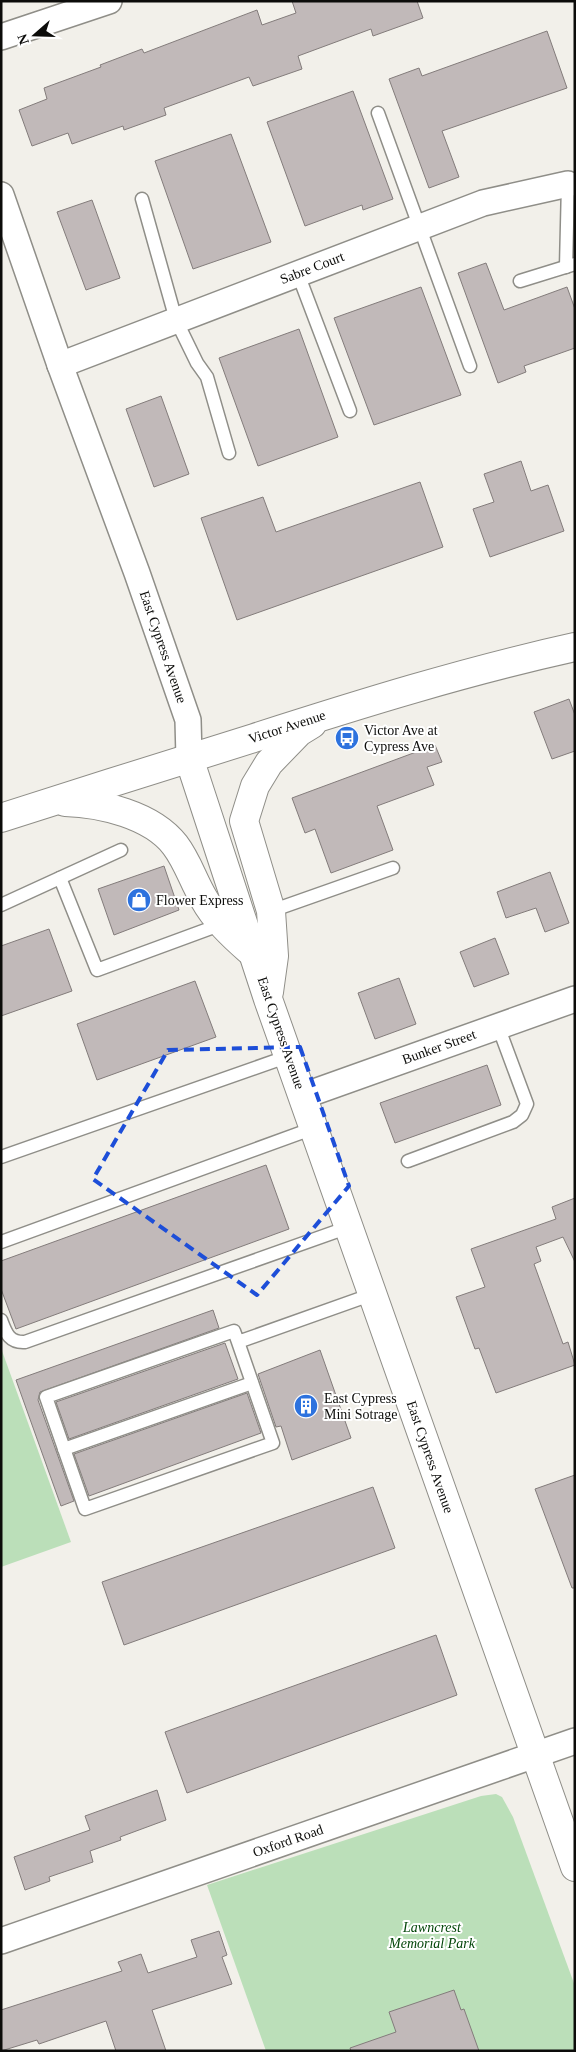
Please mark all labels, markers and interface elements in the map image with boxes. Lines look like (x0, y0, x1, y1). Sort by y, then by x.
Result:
north arrow (10, 10, 60, 60)
text: N (14, 32, 32, 47)
street label: Sabre Court (278, 249, 346, 287)
street label: East Cypress Avenue (137, 589, 189, 705)
street label: Victor Avenue (247, 707, 327, 747)
place label: Victor Ave at Cypress Ave (364, 723, 438, 754)
bus stop icon: Victor Ave at Cypress Ave (334, 725, 360, 751)
shop icon: Flower Express (126, 887, 152, 913)
place label: Flower Express (156, 893, 244, 908)
street label: East Cypress Avenue (255, 975, 307, 1091)
street label: Bunker Street (400, 1027, 478, 1067)
place label: East Cypress Mini Sotrage (324, 1391, 398, 1422)
building icon: East Cypress Mini Sotrage (293, 1393, 319, 1419)
street label: East Cypress Avenue (404, 1399, 456, 1515)
street label: Oxford Road (251, 1822, 325, 1860)
park label: Lawncrest Memorial Park (388, 1920, 476, 1951)

